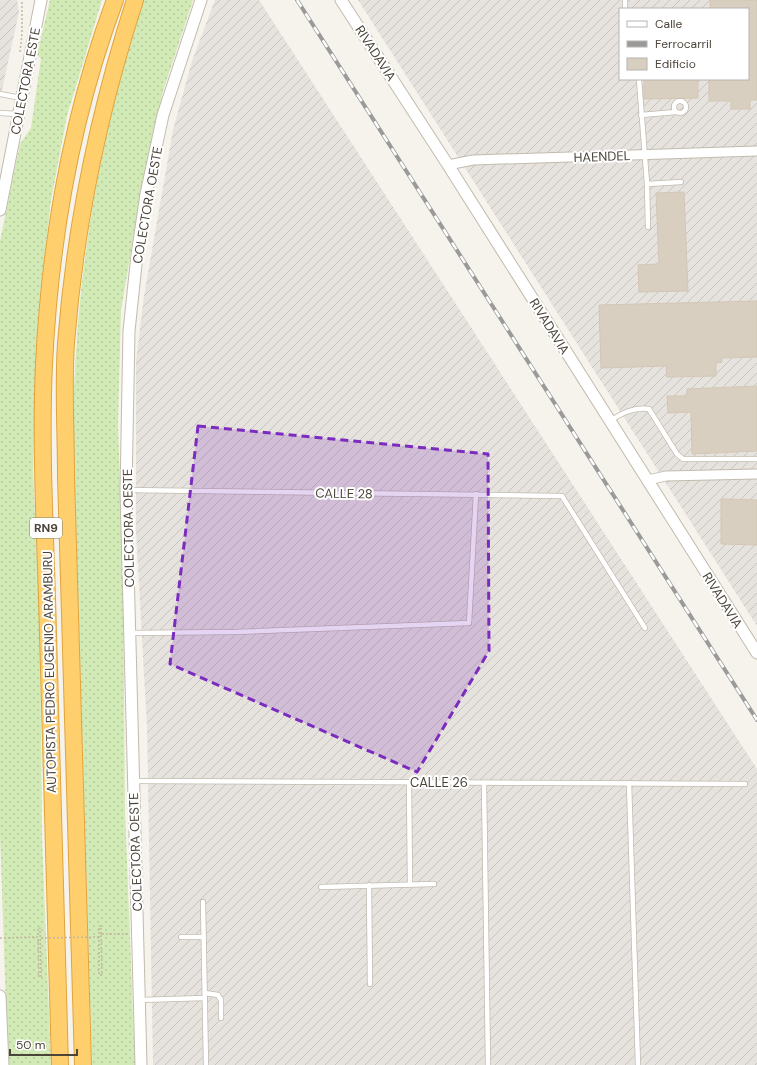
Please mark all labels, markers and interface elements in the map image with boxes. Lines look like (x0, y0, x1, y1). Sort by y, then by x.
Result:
legend (619, 8, 749, 80)
text: Calle (655, 16, 682, 32)
street label: RIVADAVIA (351, 22, 400, 85)
street label: COLECTORA ESTE (7, 26, 44, 136)
text: Ferrocarril (655, 36, 712, 52)
text: Edificio (655, 56, 696, 72)
street label: COLECTORA OESTE (129, 145, 166, 265)
street label: HAENDEL (573, 147, 631, 166)
street label: RIVADAVIA (526, 295, 574, 358)
street label: COLECTORA OESTE (119, 468, 138, 588)
street label: CALLE 28 (315, 485, 373, 503)
road number: RN9 (30, 518, 62, 538)
street label: AUTOPISTA PEDRO EUGENIO ARAMBURU (39, 551, 60, 793)
street label: RIVADAVIA (699, 569, 747, 632)
street label: CALLE 26 (410, 774, 468, 791)
street label: COLECTORA OESTE (125, 792, 146, 912)
scale bar (10, 1031, 77, 1057)
text: 50 m (16, 1037, 45, 1053)

